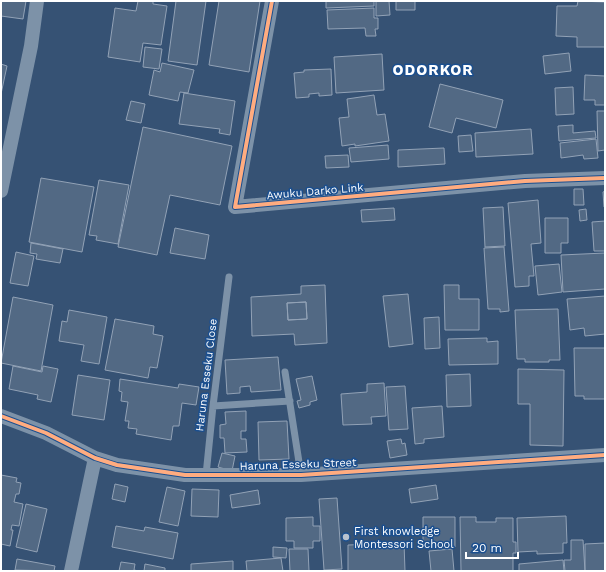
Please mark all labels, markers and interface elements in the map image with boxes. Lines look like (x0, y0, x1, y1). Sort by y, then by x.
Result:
district label: ODORKOR (392, 61, 474, 79)
street label: Awuku Darko Link (266, 181, 364, 202)
street label: Haruna Esseku Close (193, 318, 220, 432)
street label: Haruna Esseku Street (239, 456, 357, 473)
place label: First knowledge Montessori School (354, 525, 454, 551)
marker: First knowledge Montessori School (341, 532, 351, 542)
scale bar (466, 534, 518, 560)
text: 20 m (472, 541, 502, 555)

